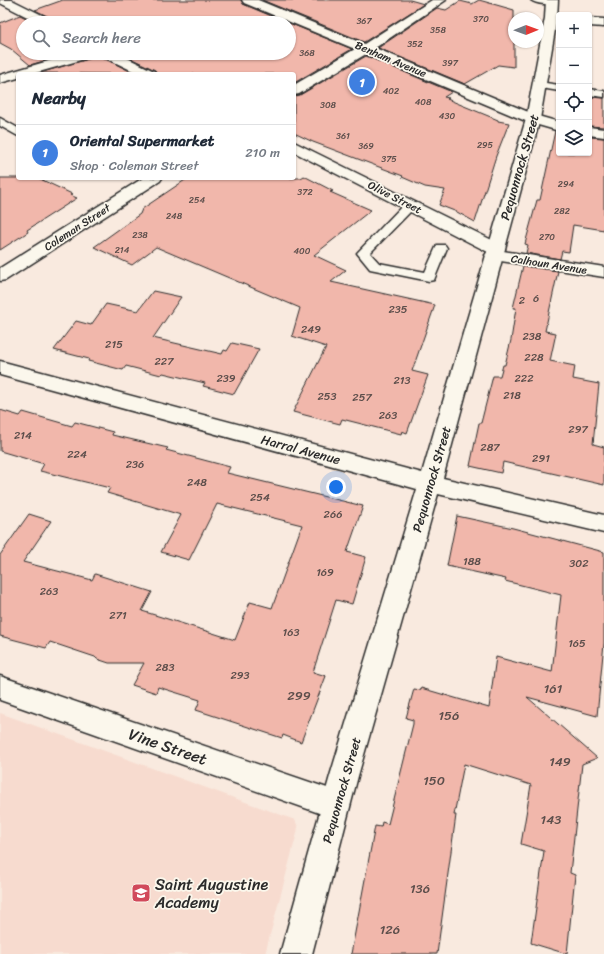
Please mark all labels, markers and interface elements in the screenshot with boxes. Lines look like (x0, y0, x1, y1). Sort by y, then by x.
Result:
house number: 370 (473, 11, 489, 27)
north arrow (508, 12, 544, 48)
map controls (556, 12, 592, 156)
button: + (556, 12, 592, 48)
house number: 367 (356, 13, 372, 29)
search box (16, 16, 296, 60)
house number: 358 (430, 22, 447, 38)
text: Search here (62, 25, 141, 51)
icon: search (30, 27, 52, 49)
street label: Benham Avenue (352, 36, 430, 83)
house number: 352 (407, 36, 423, 52)
house number: 368 (299, 45, 315, 61)
button: − (556, 48, 592, 84)
house number: 397 (442, 55, 459, 71)
pin: 1 (349, 67, 375, 97)
text: Nearby (32, 83, 86, 113)
house number: 402 (383, 83, 399, 99)
button: locate (556, 84, 592, 120)
house number: 408 (415, 94, 432, 110)
house number: 308 (320, 97, 337, 113)
house number: 430 (439, 108, 455, 124)
street label: Pequonnock Street (493, 111, 546, 223)
button: layers (556, 120, 592, 156)
text: Oriental Supermarket (70, 128, 214, 154)
house number: 361 (336, 128, 350, 144)
house number: 295 (477, 137, 494, 153)
house number: 369 (358, 138, 374, 154)
text: 1 (42, 141, 48, 164)
text: 210 m (245, 141, 280, 164)
house number: 375 (381, 151, 397, 167)
text: Shop · Coleman Street (70, 154, 199, 177)
street label: Olive Street (364, 176, 425, 219)
house number: 294 (558, 176, 575, 192)
house number: 372 (297, 184, 313, 200)
house number: 254 (189, 192, 206, 208)
street label: Coleman Street (40, 198, 115, 256)
house number: 282 (554, 203, 570, 219)
house number: 248 (166, 208, 183, 224)
house number: 238 (132, 227, 148, 243)
house number: 270 (539, 229, 555, 245)
house number: 214 (115, 242, 130, 258)
house number: 400 (293, 243, 311, 259)
street label: Calhoun Avenue (510, 249, 589, 280)
house number: 6 (533, 289, 539, 308)
house number: 2 (519, 291, 526, 310)
house number: 235 (388, 300, 408, 319)
house number: 249 (301, 320, 321, 339)
house number: 238 (522, 327, 542, 346)
house number: 215 (105, 335, 123, 354)
house number: 228 (524, 348, 544, 367)
house number: 227 (155, 352, 174, 371)
house number: 239 (216, 369, 236, 388)
house number: 222 (514, 369, 534, 388)
house number: 213 (393, 371, 411, 390)
house number: 218 (503, 386, 521, 405)
house number: 253 (317, 387, 337, 406)
house number: 257 (352, 388, 372, 407)
house number: 263 (379, 406, 397, 425)
house number: 297 (568, 420, 588, 439)
street label: Pequonnock Street (405, 423, 458, 535)
house number: 214 (14, 426, 32, 445)
street label: Harral Avenue (259, 428, 344, 471)
house number: 287 (480, 438, 500, 457)
house number: 224 (67, 445, 87, 464)
house number: 291 (532, 449, 550, 468)
house number: 236 (126, 455, 144, 474)
house number: 248 (187, 473, 207, 492)
your location (326, 477, 346, 497)
house number: 254 (250, 488, 270, 507)
house number: 266 (324, 505, 342, 524)
house number: 188 (463, 552, 481, 571)
house number: 302 (569, 554, 589, 573)
house number: 169 (316, 563, 334, 582)
house number: 263 (40, 582, 58, 601)
house number: 271 (109, 606, 127, 625)
house number: 163 (282, 623, 300, 642)
house number: 165 (568, 634, 586, 653)
house number: 283 (155, 658, 175, 677)
house number: 293 (230, 666, 250, 685)
house number: 161 (544, 677, 563, 700)
house number: 299 (287, 684, 311, 707)
house number: 156 (439, 704, 459, 727)
street label: Vine Street (125, 720, 211, 773)
street label: Pequonnock Street (315, 734, 368, 846)
house number: 149 (549, 750, 571, 773)
house number: 150 (423, 769, 445, 792)
house number: 143 (541, 808, 561, 831)
place label: Saint Augustine Academy (154, 870, 268, 917)
house number: 136 (410, 877, 430, 900)
school or university icon: Saint Augustine Academy (130, 882, 152, 904)
house number: 126 (380, 918, 400, 941)

